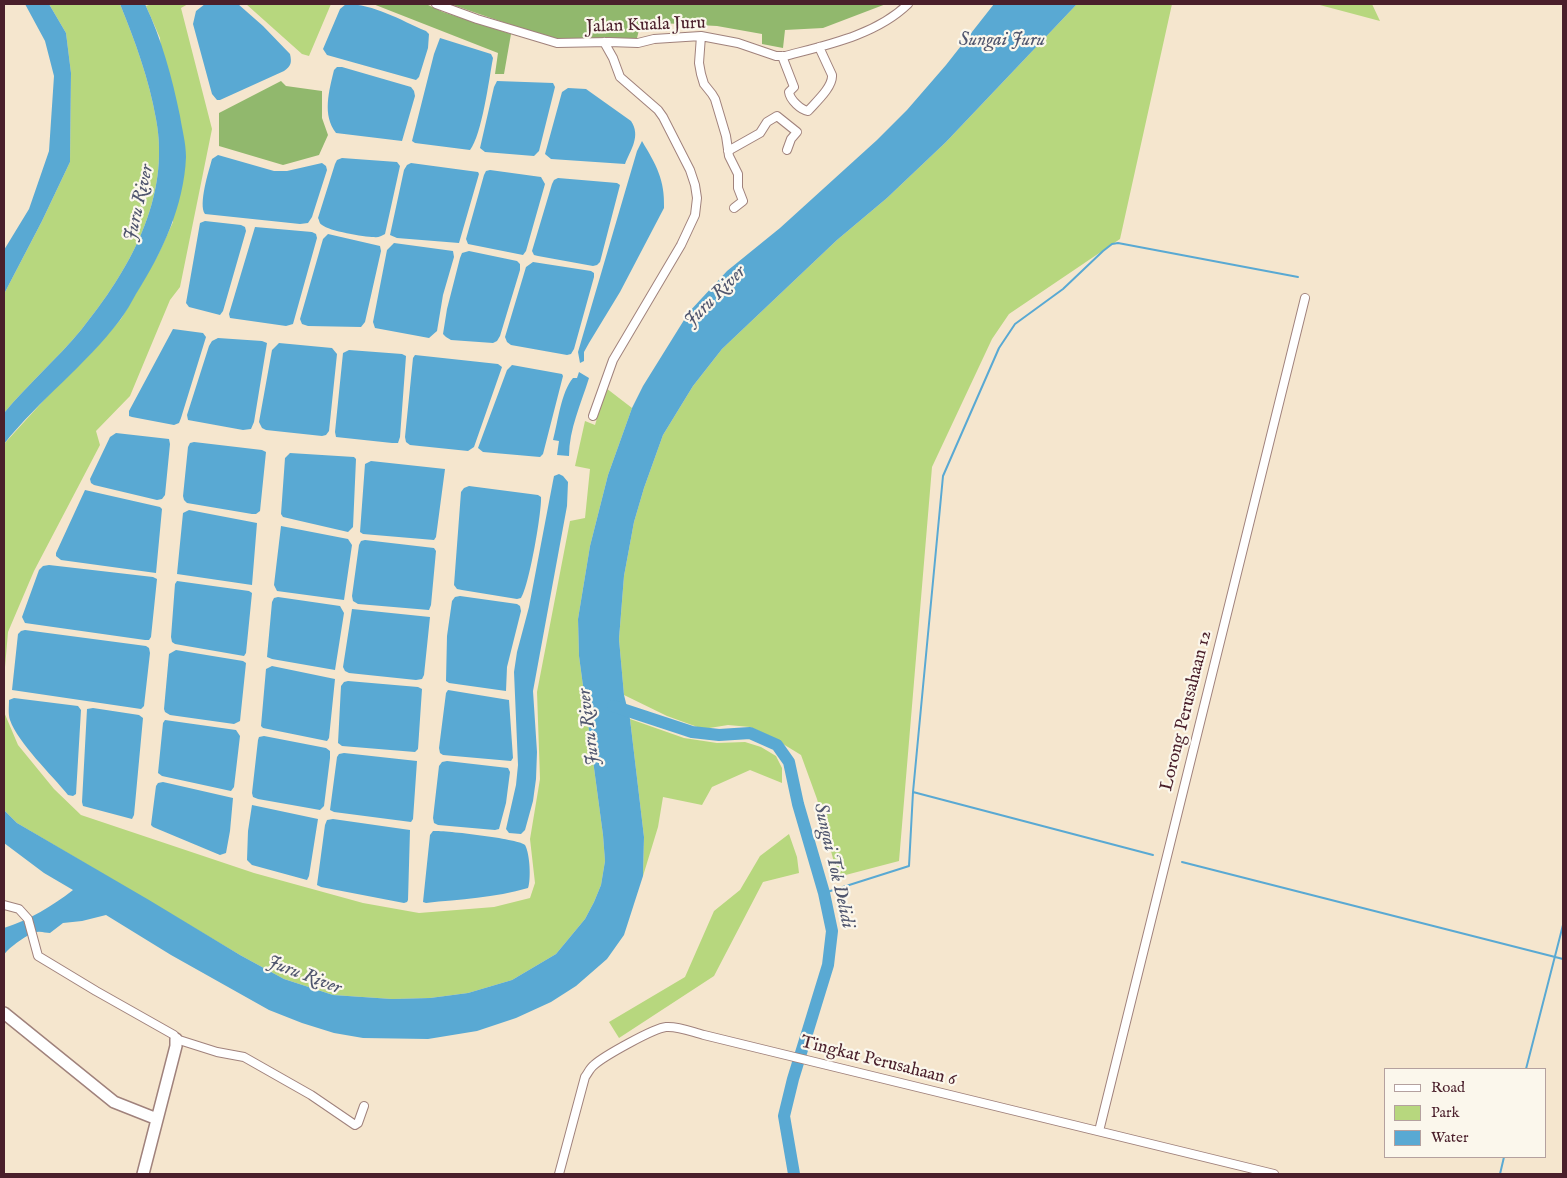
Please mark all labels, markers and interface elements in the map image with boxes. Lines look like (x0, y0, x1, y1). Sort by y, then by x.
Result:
street label: Jalan Kuala Juru (586, 13, 706, 39)
water label: Sungai Juru (959, 30, 1045, 52)
water label: Juru River (120, 163, 160, 243)
water label: Juru River (681, 262, 751, 332)
street label: Lorong Perusahaan 12 (1157, 629, 1217, 793)
water label: Juru River (574, 687, 606, 767)
water label: Sungai Tok Delidi (808, 801, 858, 931)
water label: Juru River (264, 951, 344, 1001)
street label: Tingkat Perusahaan 6 (798, 1032, 958, 1092)
legend (1384, 1068, 1547, 1158)
text: Road (1431, 1078, 1465, 1097)
text: Park (1431, 1103, 1460, 1122)
text: Water (1431, 1128, 1468, 1147)

